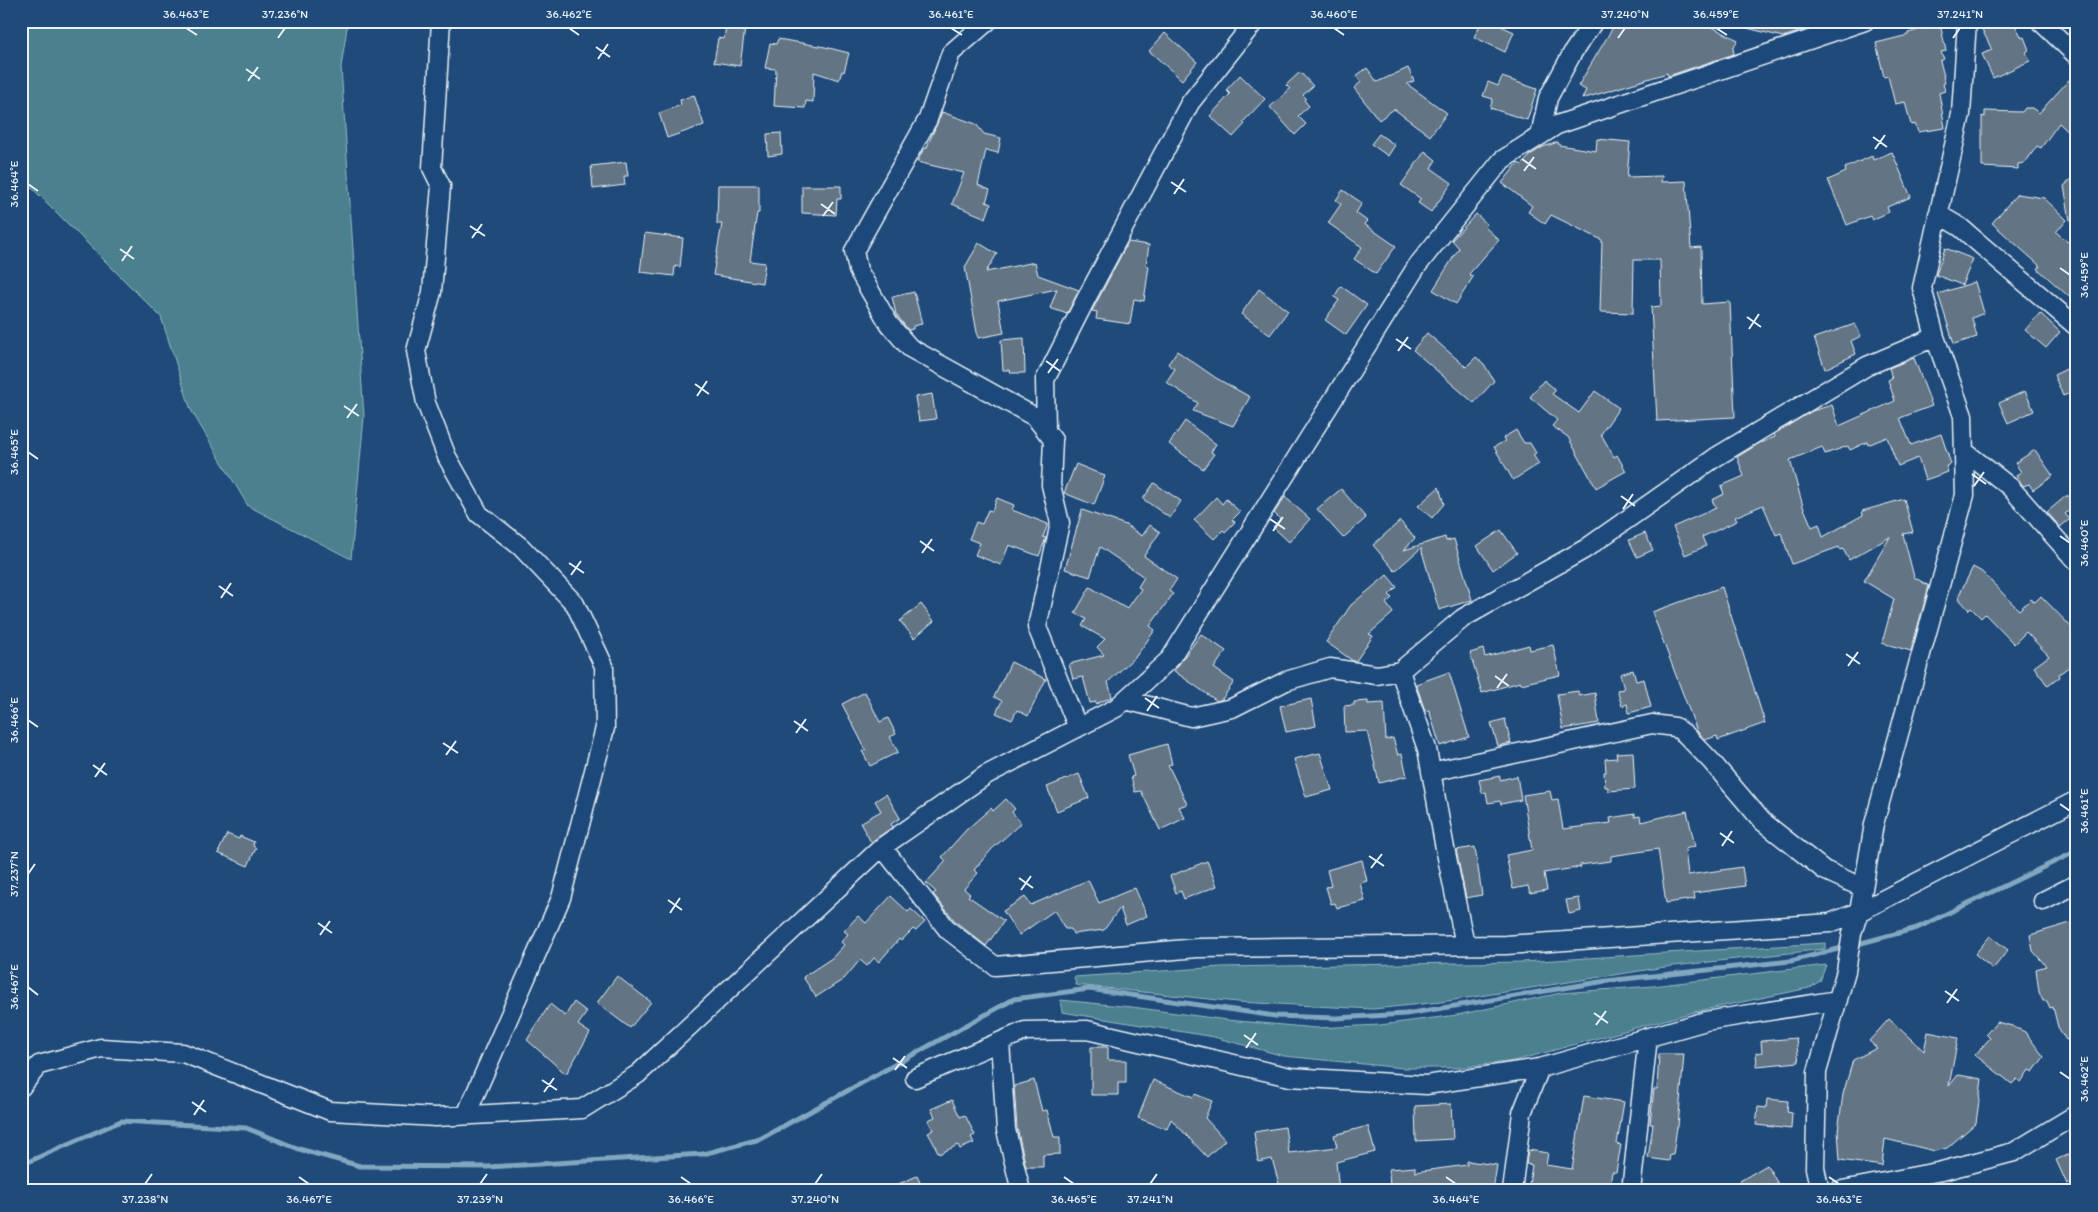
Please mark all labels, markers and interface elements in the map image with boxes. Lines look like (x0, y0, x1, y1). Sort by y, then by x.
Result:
text: 36.463°E (163, 7, 209, 21)
text: 37.236°N (262, 7, 308, 21)
text: 36.462°E (546, 7, 592, 21)
text: 36.461°E (928, 7, 974, 21)
text: 36.460°E (1311, 7, 1358, 21)
text: 37.240°N (1601, 7, 1649, 21)
text: 36.459°E (1693, 7, 1739, 21)
text: 37.241°N (1937, 7, 1983, 21)
text: 36.464°E (7, 160, 21, 207)
text: 36.459°E (2077, 252, 2091, 298)
text: 36.465°E (7, 429, 21, 475)
text: 36.460°E (2077, 519, 2091, 566)
text: 36.466°E (7, 697, 21, 743)
text: 36.461°E (2077, 788, 2091, 834)
text: 37.237°N (7, 851, 21, 897)
text: 36.467°E (7, 964, 21, 1010)
text: 36.462°E (2077, 1056, 2091, 1102)
text: 37.238°N (122, 1192, 168, 1206)
text: 36.467°E (286, 1192, 332, 1206)
text: 37.239°N (457, 1192, 503, 1206)
text: 36.466°E (668, 1192, 714, 1206)
text: 37.240°N (791, 1192, 839, 1206)
text: 36.465°E (1051, 1192, 1097, 1206)
text: 37.241°N (1127, 1192, 1173, 1206)
text: 36.464°E (1433, 1192, 1480, 1206)
text: 36.463°E (1816, 1192, 1862, 1206)

